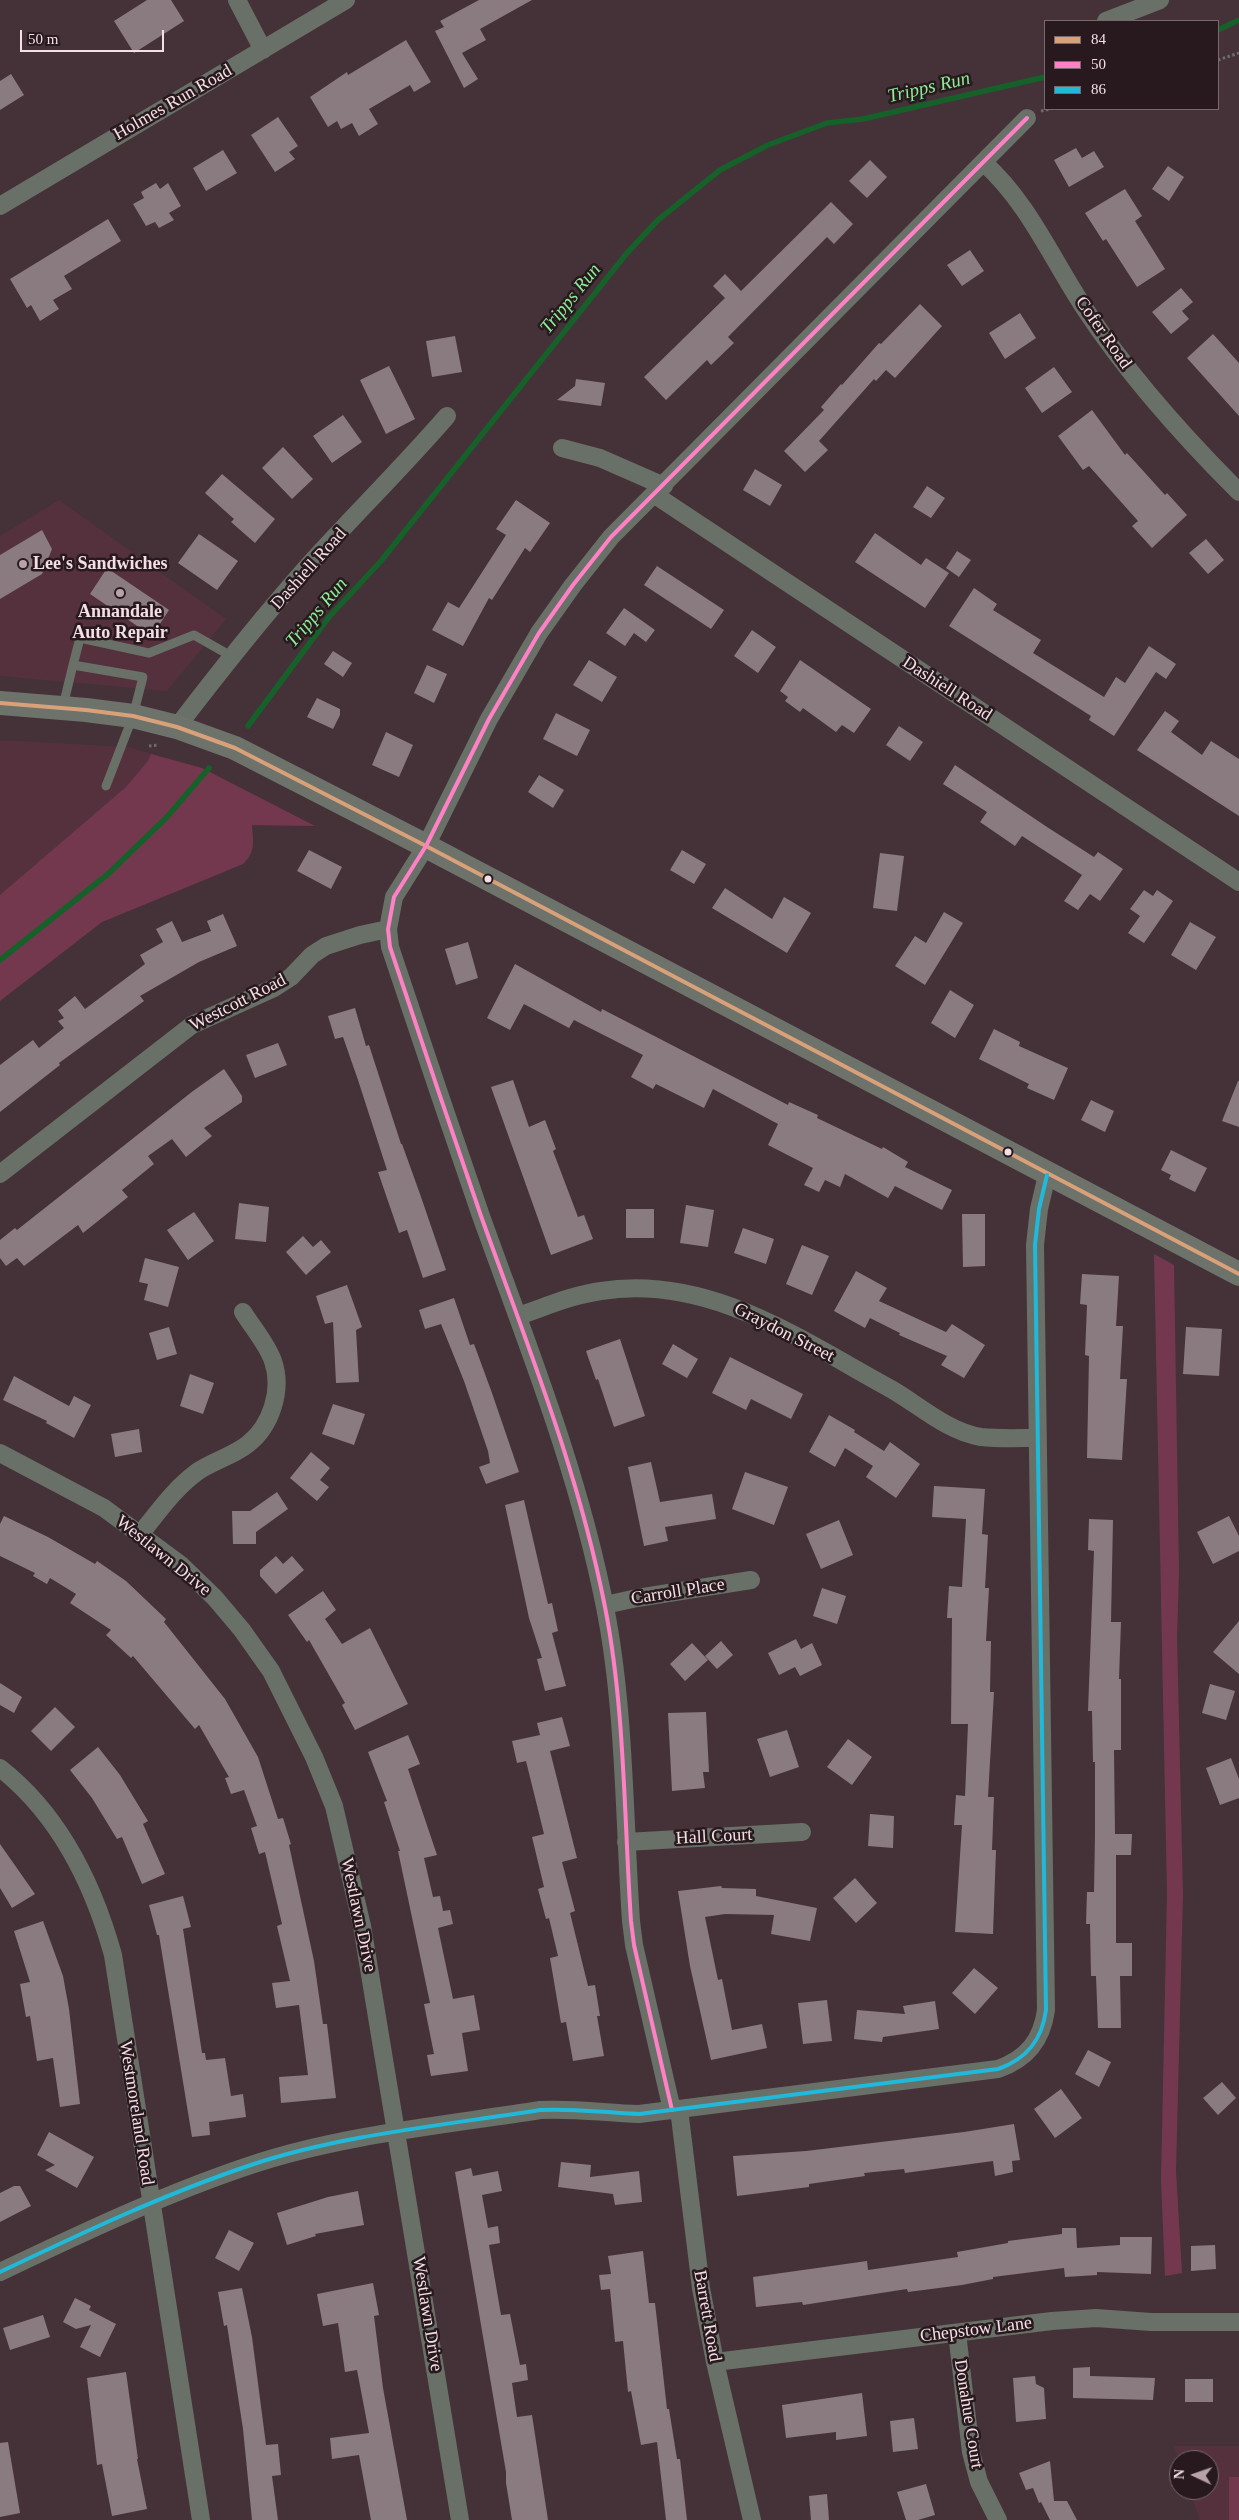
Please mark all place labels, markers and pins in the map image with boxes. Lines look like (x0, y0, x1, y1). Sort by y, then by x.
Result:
place label: Lee's Sandwiches (33, 553, 168, 575)
marker: Lee's Sandwiches (17, 558, 29, 570)
marker: Annandale Auto Repair (114, 587, 126, 599)
place label: Annandale Auto Repair (72, 601, 168, 644)
unlabelled marker (483, 874, 493, 884)
unlabelled marker (1003, 1147, 1013, 1157)

